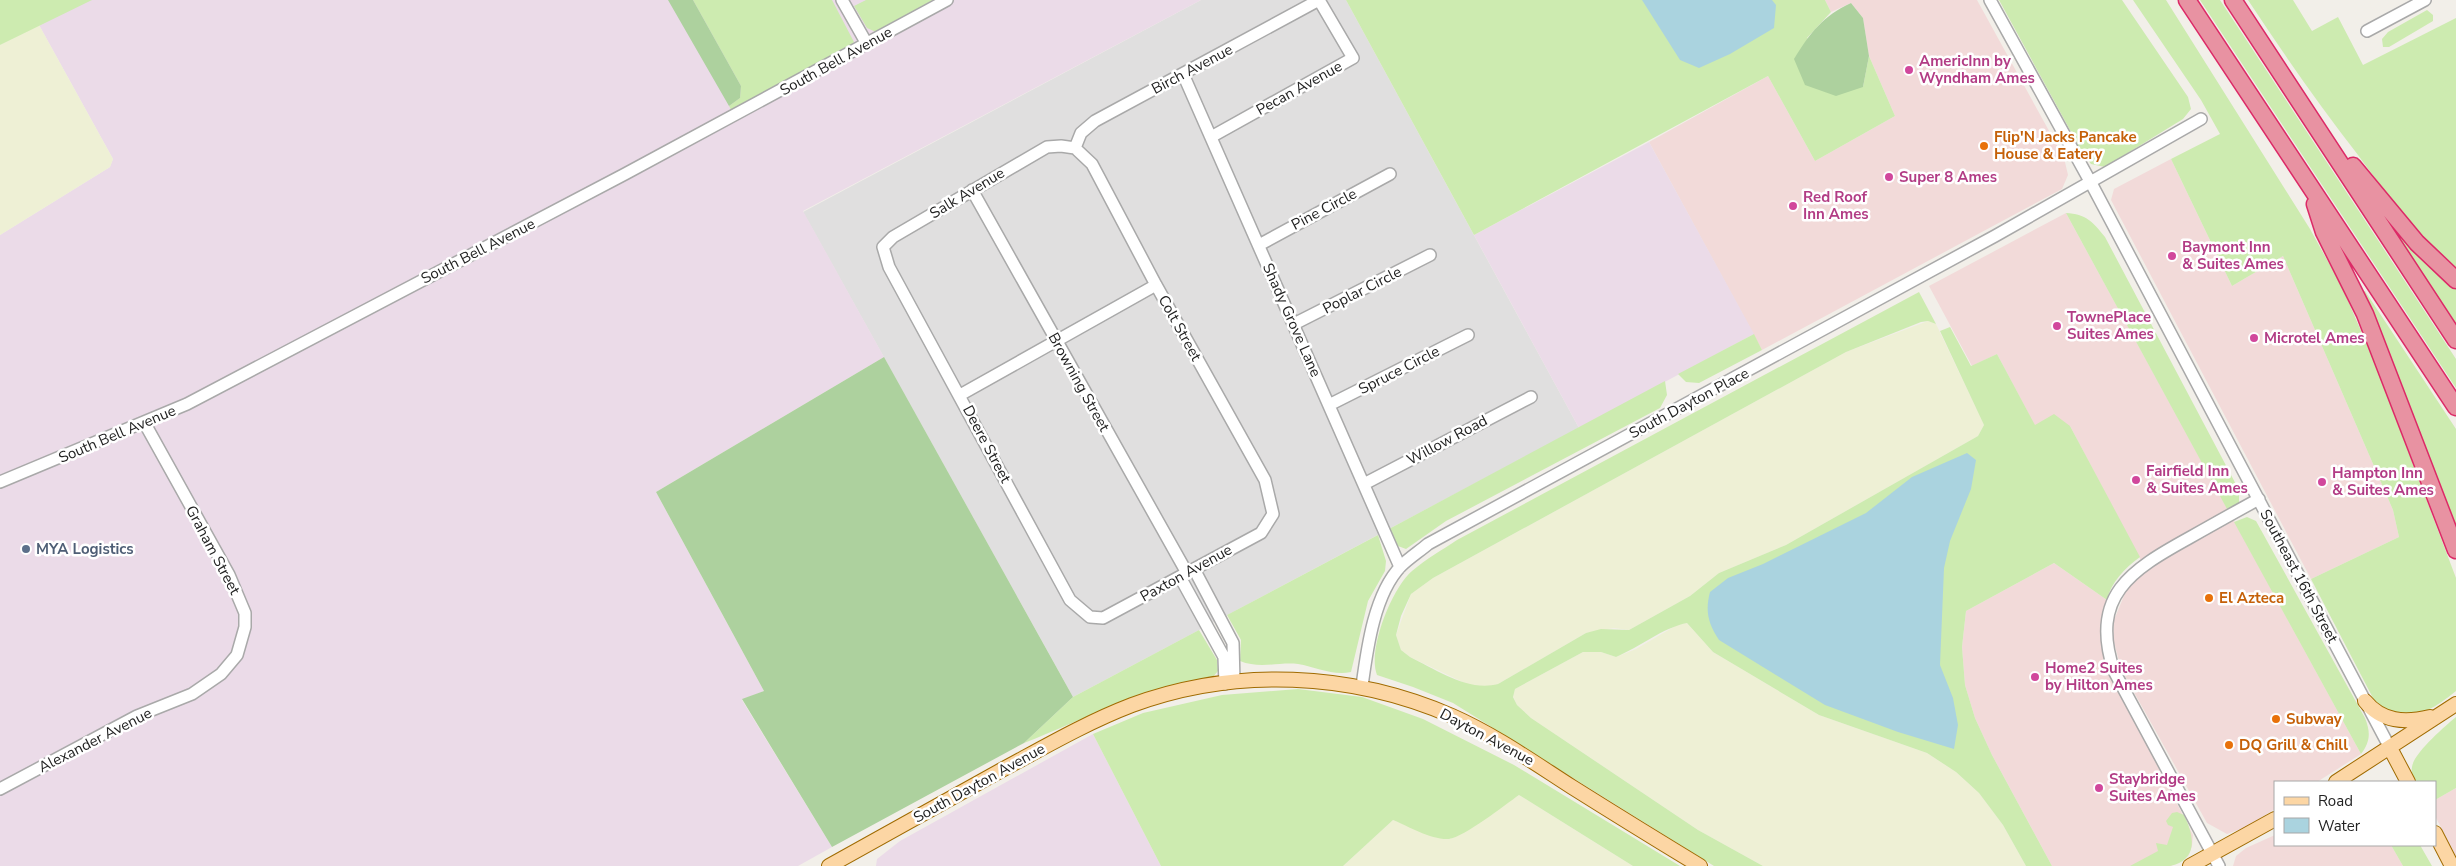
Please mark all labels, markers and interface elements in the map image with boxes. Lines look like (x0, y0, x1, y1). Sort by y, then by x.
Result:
street label: South Bell Avenue (776, 22, 896, 100)
street label: Birch Avenue (1148, 39, 1236, 99)
place label: AmericInn by Wyndham Ames (1919, 51, 2035, 88)
street label: Pecan Avenue (1252, 56, 1346, 120)
marker: AmericInn by Wyndham Ames (1903, 64, 1915, 76)
place label: Flip'N Jacks Pancake House & Eatery (1994, 127, 2137, 164)
marker: Flip'N Jacks Pancake House & Eatery (1978, 140, 1990, 152)
street label: Salk Avenue (926, 163, 1008, 223)
place label: Super 8 Ames (1899, 167, 1997, 187)
marker: Super 8 Ames (1883, 171, 1895, 183)
street label: Pine Circle (1288, 183, 1360, 235)
place label: Red Roof Inn Ames (1803, 187, 1869, 224)
marker: Red Roof Inn Ames (1787, 200, 1799, 212)
street label: South Bell Avenue (418, 214, 538, 288)
place label: Baymont Inn & Suites Ames (2182, 237, 2284, 274)
marker: Baymont Inn & Suites Ames (2166, 250, 2178, 262)
street label: Shady Grove Lane (1258, 260, 1326, 380)
street label: Poplar Circle (1319, 262, 1405, 318)
street label: Colt Street (1154, 292, 1207, 365)
place label: TownePlace Suites Ames (2067, 307, 2154, 344)
marker: TownePlace Suites Ames (2051, 320, 2063, 332)
place label: Microtel Ames (2264, 328, 2365, 348)
street label: Browning Street (1044, 329, 1115, 436)
marker: Microtel Ames (2248, 332, 2260, 344)
street label: Spruce Circle (1355, 341, 1443, 399)
street label: South Dayton Place (1626, 363, 1752, 443)
street label: South Bell Avenue (55, 400, 179, 468)
street label: Deere Street (958, 402, 1016, 487)
street label: Willow Road (1403, 410, 1491, 470)
place label: Fairfield Inn & Suites Ames (2146, 461, 2248, 498)
place label: Hampton Inn & Suites Ames (2332, 463, 2434, 500)
marker: Fairfield Inn & Suites Ames (2130, 474, 2142, 486)
marker: Hampton Inn & Suites Ames (2316, 476, 2328, 488)
street label: Graham Street (181, 502, 245, 599)
street label: Southeast 16th Street (2255, 506, 2343, 647)
place label: MYA Logistics (36, 539, 134, 559)
street label: Paxton Avenue (1137, 540, 1235, 606)
marker: MYA Logistics (20, 543, 32, 555)
place label: El Azteca (2219, 588, 2284, 608)
marker: El Azteca (2203, 592, 2215, 604)
place label: Home2 Suites by Hilton Ames (2045, 658, 2153, 695)
marker: Home2 Suites by Hilton Ames (2029, 671, 2041, 683)
street label: Alexander Avenue (35, 703, 155, 777)
street label: Dayton Avenue (1436, 704, 1538, 770)
place label: Subway (2286, 709, 2342, 729)
marker: Subway (2270, 713, 2282, 725)
place label: DQ Grill & Chill (2239, 735, 2348, 755)
street label: South Dayton Avenue (910, 739, 1048, 827)
marker: DQ Grill & Chill (2223, 739, 2235, 751)
place label: Staybridge Suites Ames (2109, 769, 2196, 806)
legend (2274, 781, 2436, 846)
marker: Staybridge Suites Ames (2093, 782, 2105, 794)
text: Road (2318, 791, 2353, 811)
text: Water (2318, 816, 2361, 836)

